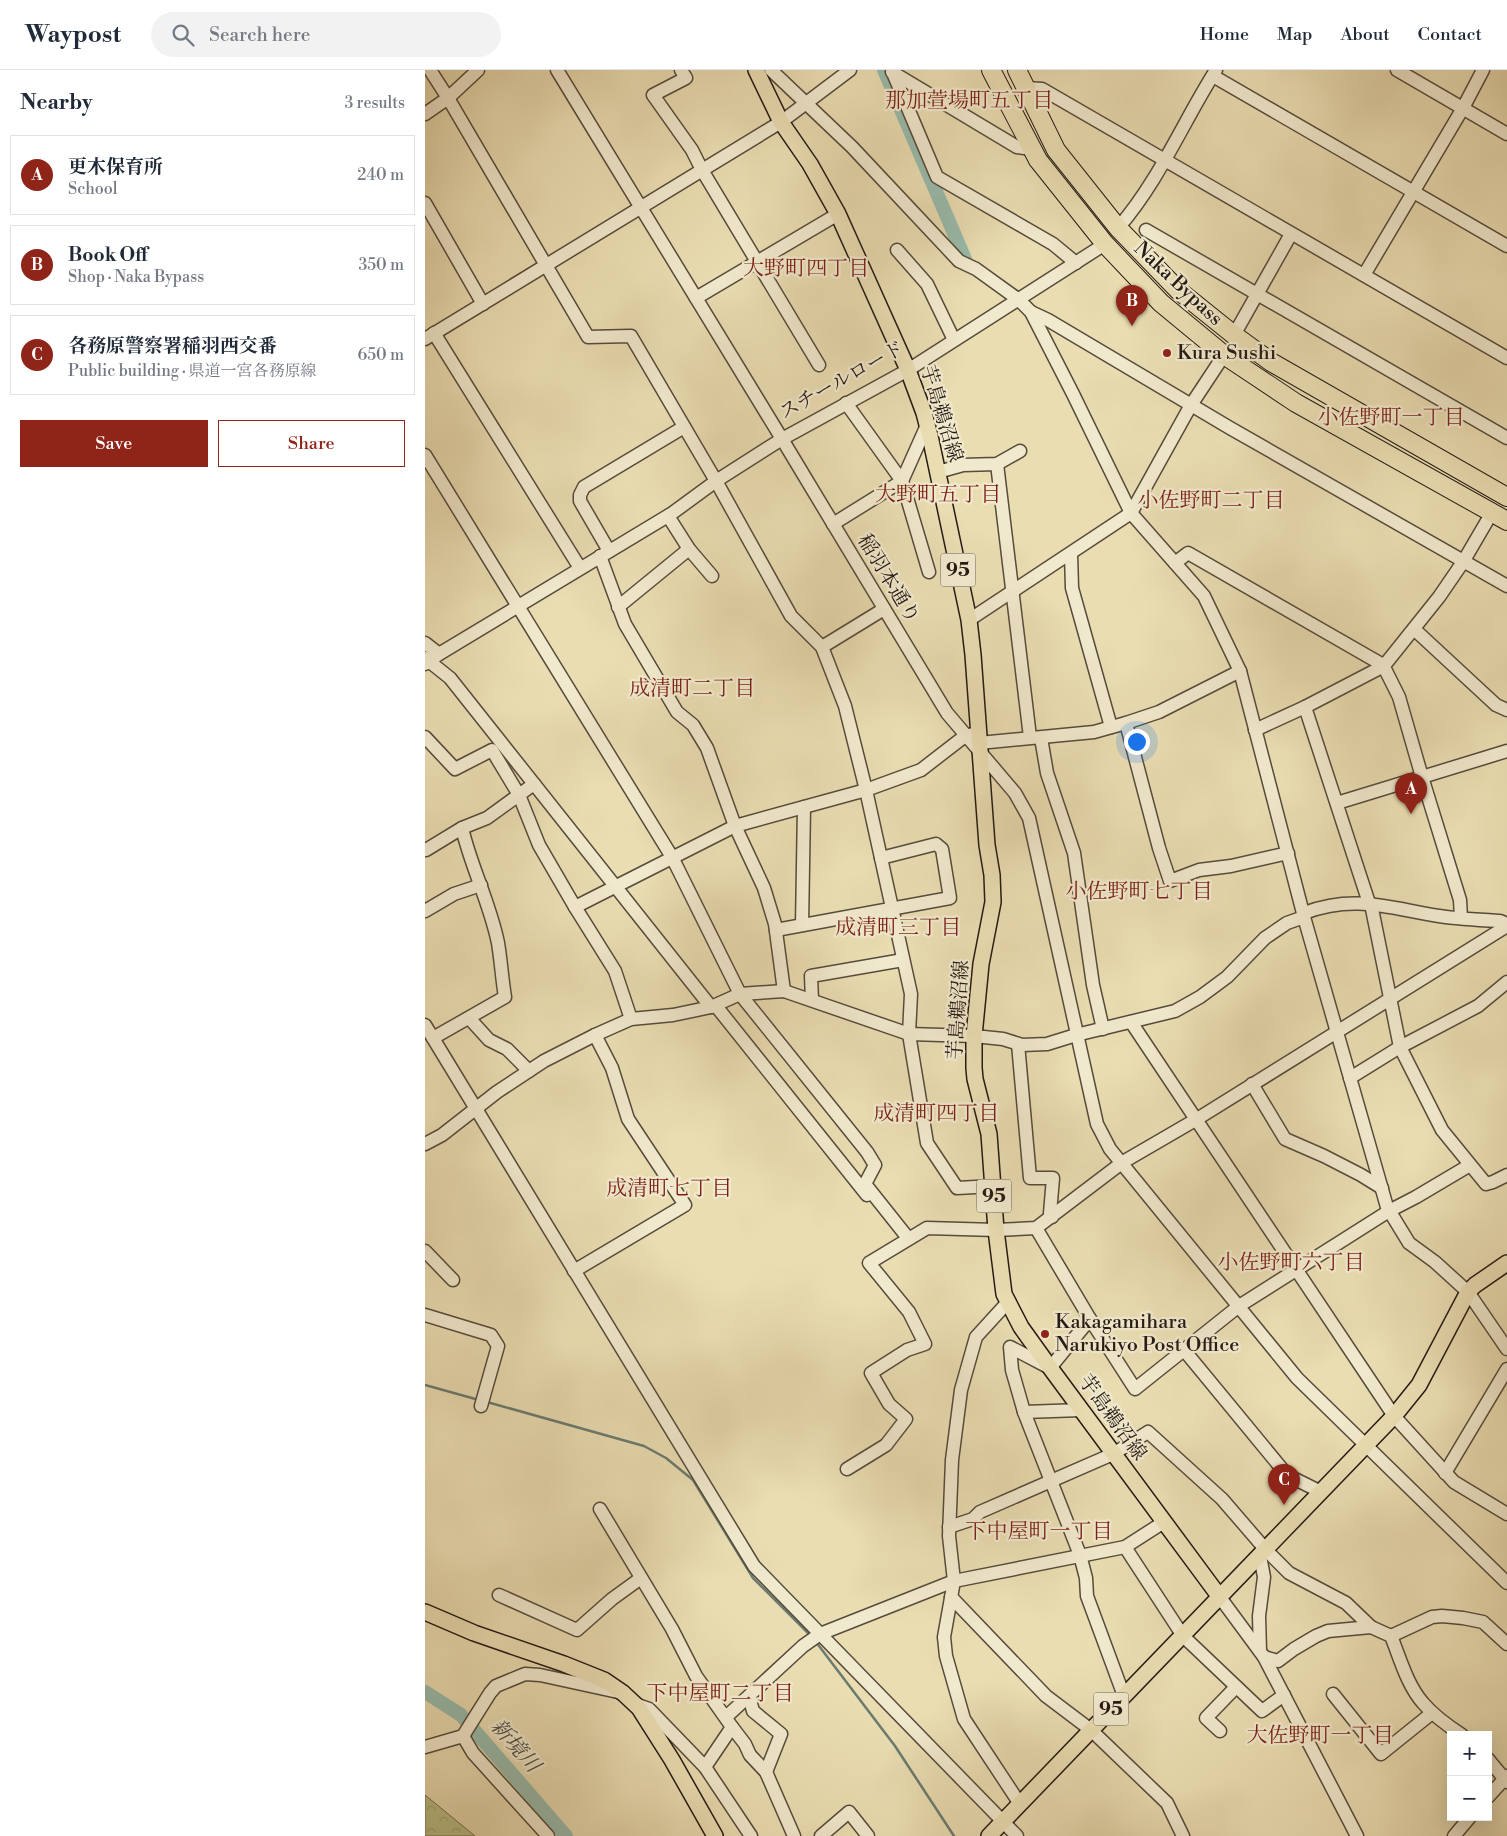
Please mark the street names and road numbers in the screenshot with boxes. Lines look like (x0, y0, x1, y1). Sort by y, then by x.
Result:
street label: Naka Bypass (1129, 237, 1227, 331)
street label: スチールロード (775, 336, 909, 426)
street label: 芋島鵜沼線 (914, 363, 968, 465)
street label: 稲羽本通り (852, 530, 924, 628)
road number: 95 (941, 554, 975, 586)
street label: 芋島鵜沼線 (943, 959, 975, 1061)
road number: 95 (977, 1180, 1011, 1212)
street label: 芋島鵜沼線 (1072, 1370, 1152, 1466)
road number: 95 (1093, 1692, 1129, 1726)

